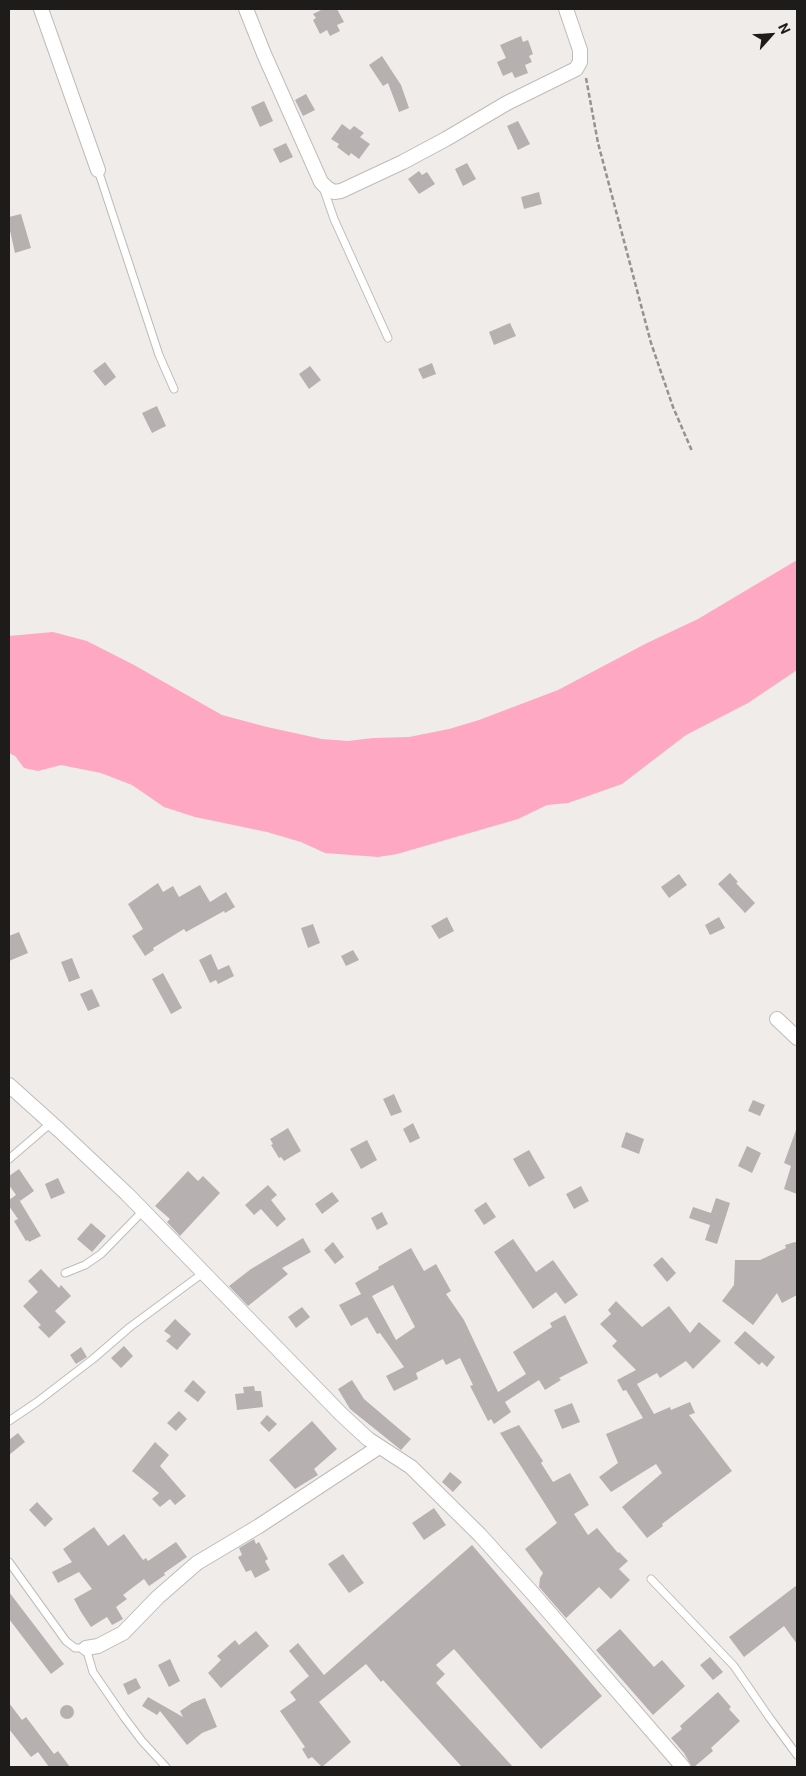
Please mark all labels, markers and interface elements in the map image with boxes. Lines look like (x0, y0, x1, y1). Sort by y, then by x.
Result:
north arrow (746, 10, 796, 60)
text: N (775, 20, 794, 36)

